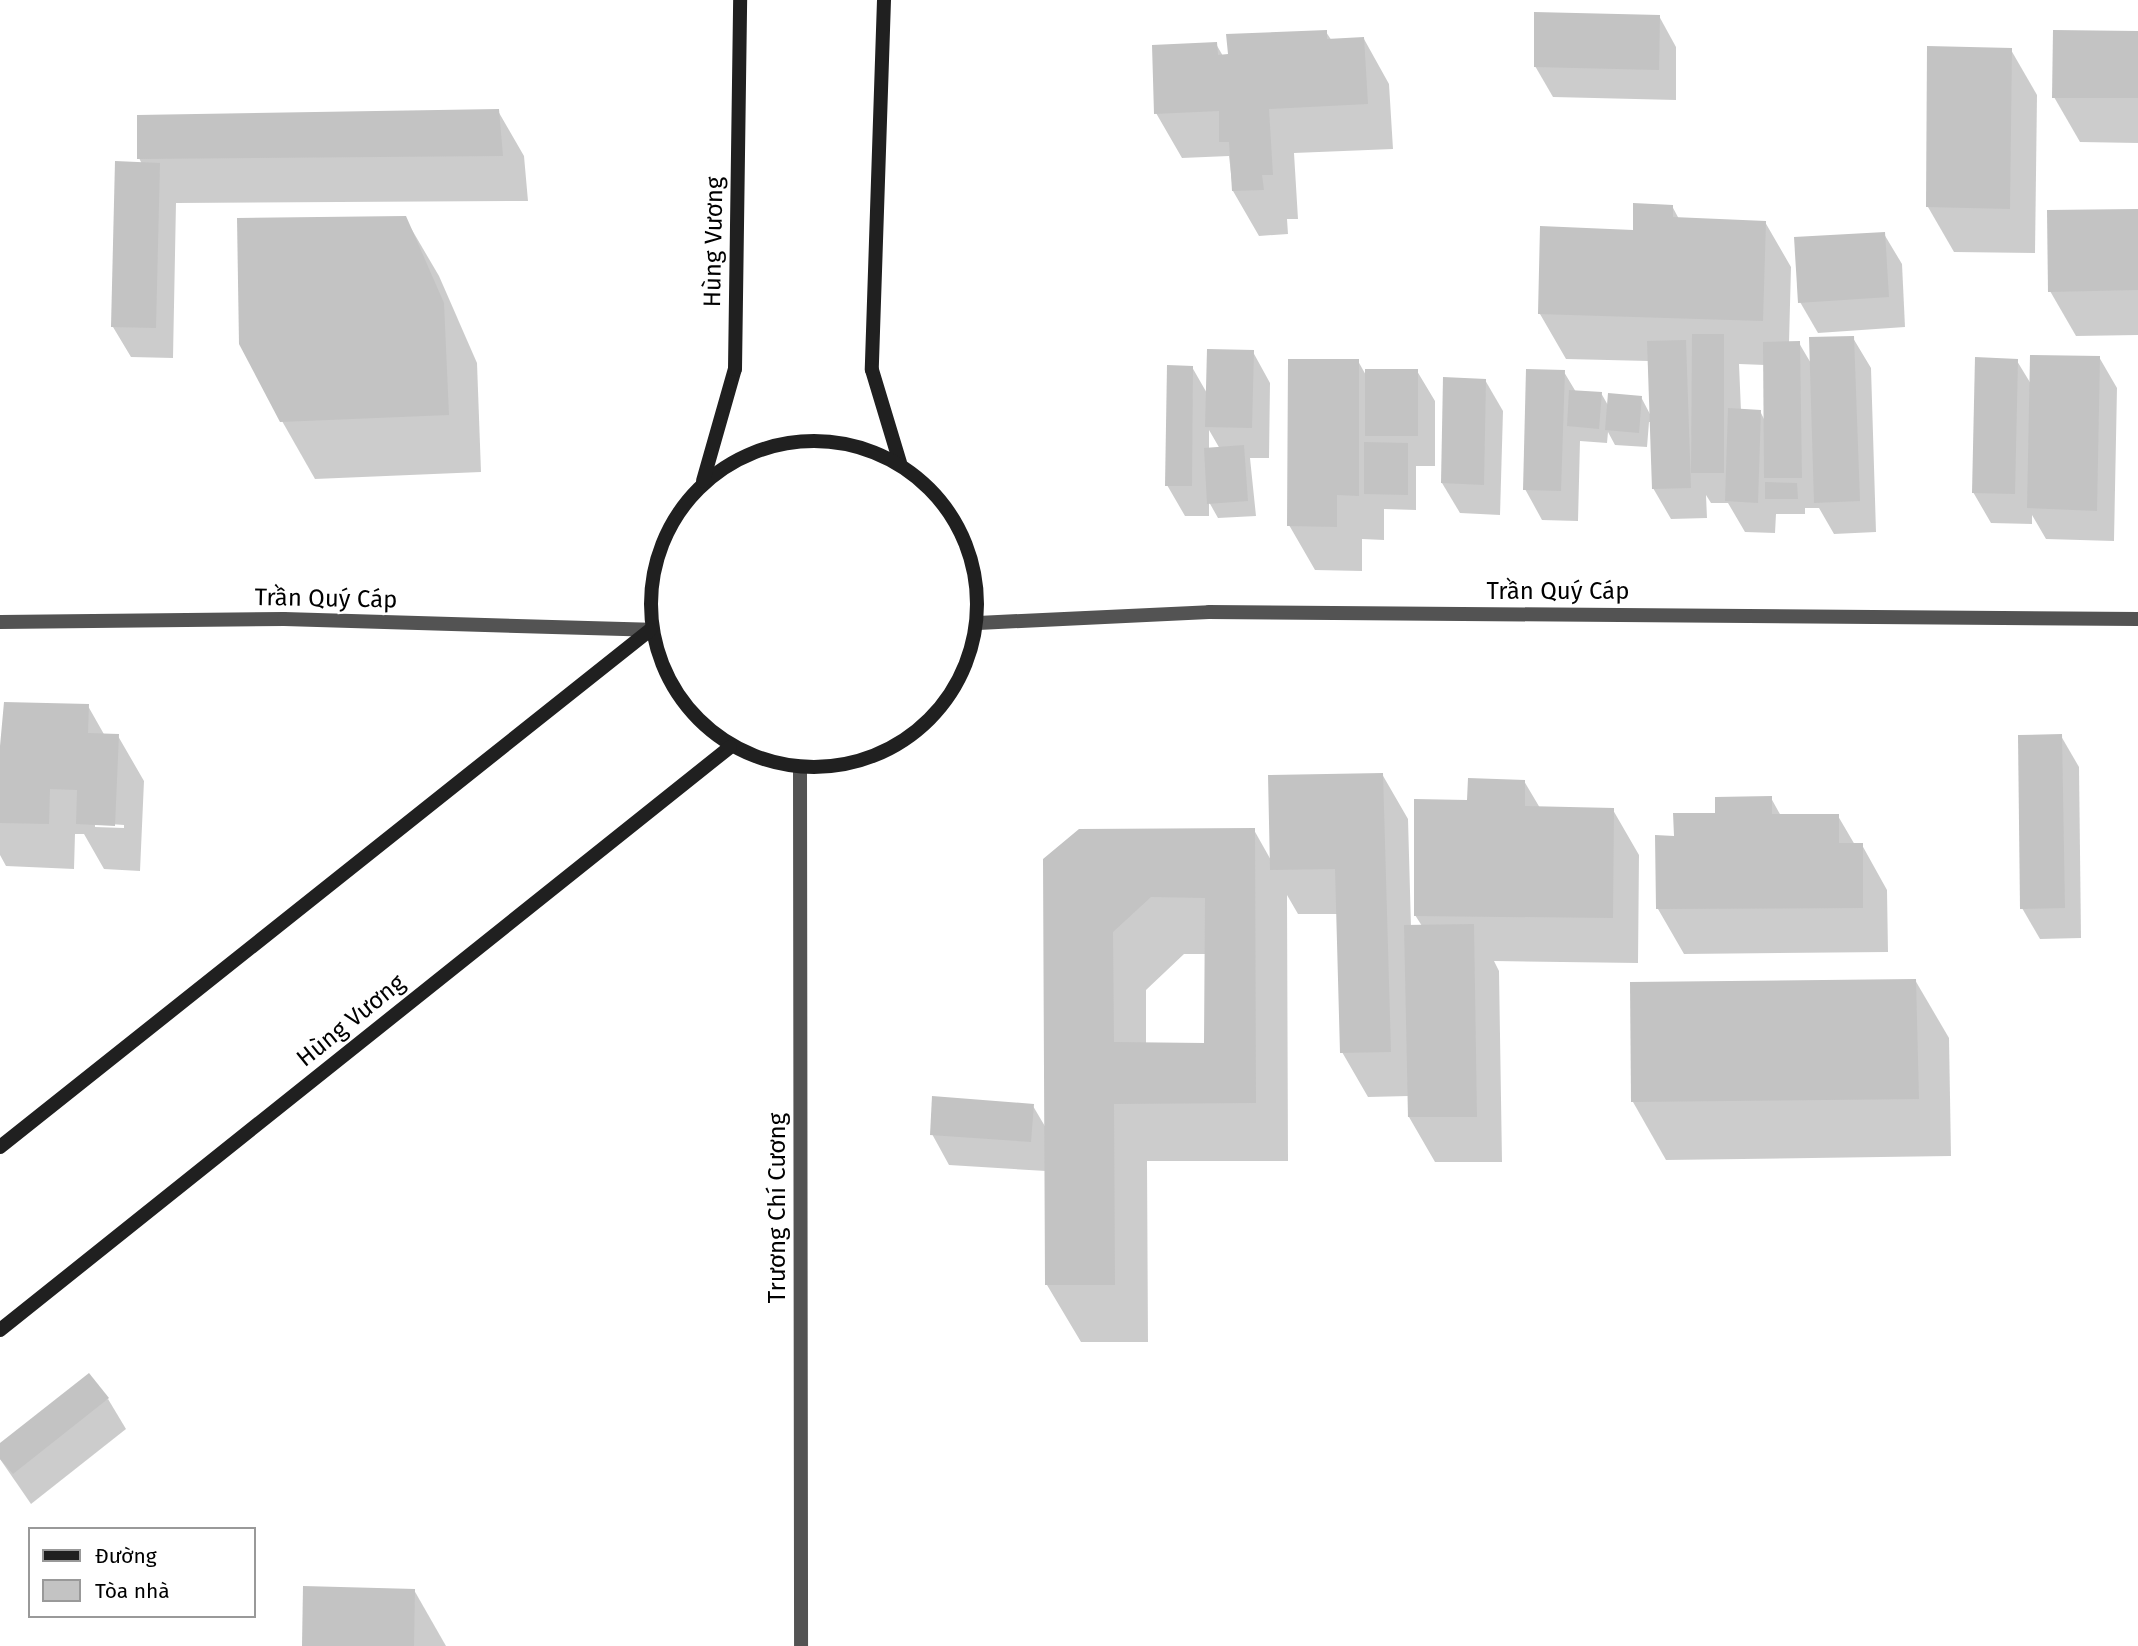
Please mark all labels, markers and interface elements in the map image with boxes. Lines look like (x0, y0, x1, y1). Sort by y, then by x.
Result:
street label: Hùng Vương (698, 176, 730, 308)
street label: Trần Quý Cáp (1487, 578, 1629, 606)
street label: Trần Quý Cáp (254, 583, 398, 615)
street label: Hùng Vương (291, 969, 411, 1073)
street label: Trương Chí Cương (764, 1113, 792, 1303)
legend (28, 1527, 256, 1618)
text: Đường (95, 1543, 157, 1569)
text: Tòa nhà (95, 1578, 170, 1604)

